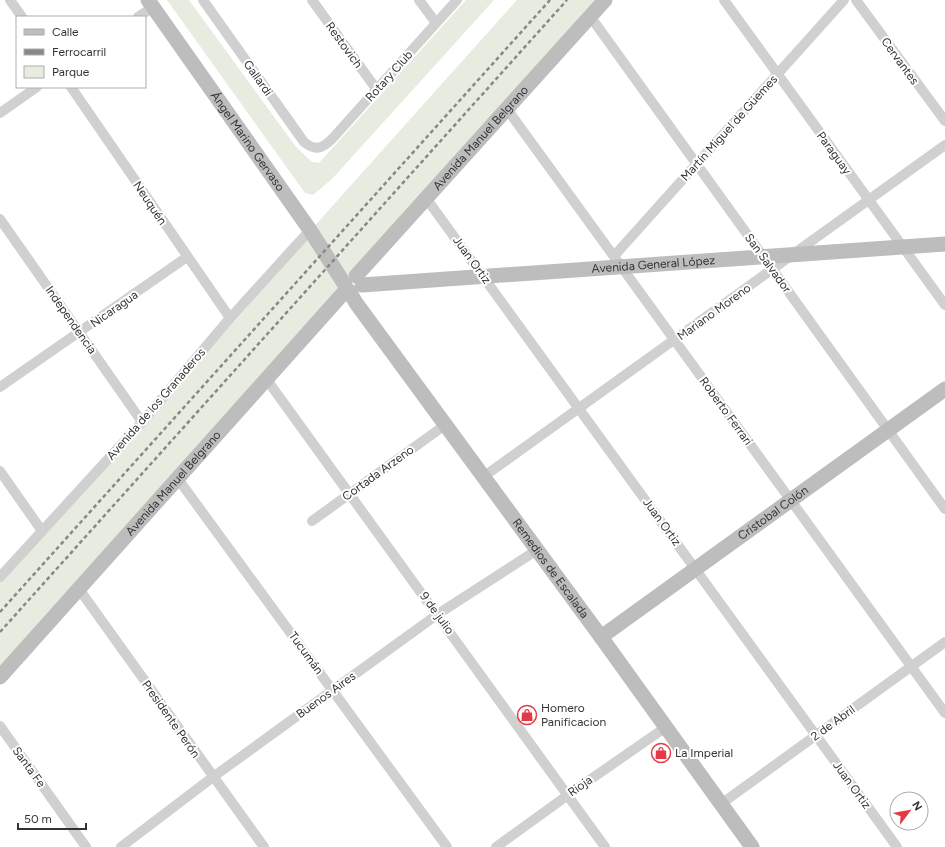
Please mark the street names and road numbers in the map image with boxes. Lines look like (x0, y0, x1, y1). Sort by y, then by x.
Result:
street label: Restovich (323, 19, 365, 71)
street label: Cervantes (878, 35, 922, 88)
street label: Rotary Club (363, 48, 415, 104)
street label: Gallardi (241, 57, 275, 99)
street label: Martín Miguel de Güemes (678, 72, 780, 184)
street label: Avenida Manuel Belgrano (430, 83, 531, 193)
street label: Ángel Marino Gervaso (208, 89, 287, 194)
street label: Paraguay (814, 129, 855, 178)
street label: Neuquén (130, 179, 170, 228)
street label: San Salvador (742, 231, 794, 295)
street label: Juan Ortiz (450, 234, 494, 287)
street label: Avenida General López (591, 253, 716, 276)
street label: Mariano Moreno (675, 281, 753, 343)
street label: Independencia (42, 283, 100, 357)
street label: Nicaragua (88, 288, 140, 330)
street label: Avenida de los Granaderos (104, 345, 209, 463)
street label: Roberto Ferrari (697, 374, 755, 448)
street label: Avenida Manuel Belgrano (123, 428, 224, 538)
street label: Cortada Arzeno (340, 442, 416, 504)
street label: Cristobal Colón (735, 483, 811, 543)
street label: Juan Ortiz (640, 496, 684, 549)
street label: Remedios de Escalada (510, 516, 592, 621)
street label: 9 de julio (417, 589, 457, 637)
street label: Tucumán (286, 629, 326, 677)
street label: Buenos Aires (294, 669, 359, 721)
street label: Presidente Perón (139, 678, 203, 761)
street label: 2 de Abril (808, 702, 858, 744)
street label: Santa Fe (10, 744, 49, 790)
street label: Juan Ortiz (830, 759, 874, 812)
street label: Rioja (565, 773, 595, 799)

